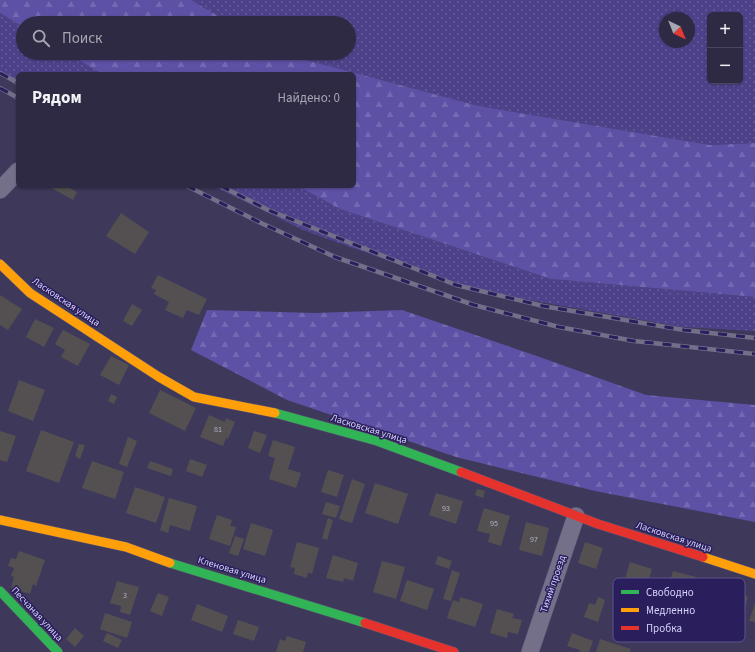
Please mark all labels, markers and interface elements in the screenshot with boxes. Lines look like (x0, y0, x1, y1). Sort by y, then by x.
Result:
north arrow (659, 12, 695, 48)
map controls (707, 12, 743, 84)
button: + (707, 12, 743, 48)
search box (16, 16, 356, 60)
icon: search (30, 27, 52, 49)
text: Поиск (62, 28, 103, 49)
button: − (707, 48, 743, 84)
text: Рядом (32, 86, 82, 110)
text: Найдено: 0 (278, 89, 340, 107)
street label: Ласковская улица (29, 274, 103, 330)
street label: Ласковская улица (329, 411, 409, 447)
house number: 81 (214, 424, 222, 435)
house number: 93 (442, 503, 450, 514)
house number: 95 (490, 518, 498, 529)
street label: Ласковская улица (634, 518, 714, 556)
house number: 97 (530, 534, 538, 545)
street label: Кленовая улица (196, 553, 268, 587)
street label: Тихий проезд (537, 553, 570, 614)
legend (613, 578, 745, 642)
street label: Песчаная улица (8, 584, 66, 644)
text: Свободно (646, 585, 694, 600)
house number: 3 (123, 590, 127, 601)
text: Медленно (646, 603, 695, 618)
text: Пробка (646, 621, 682, 636)

